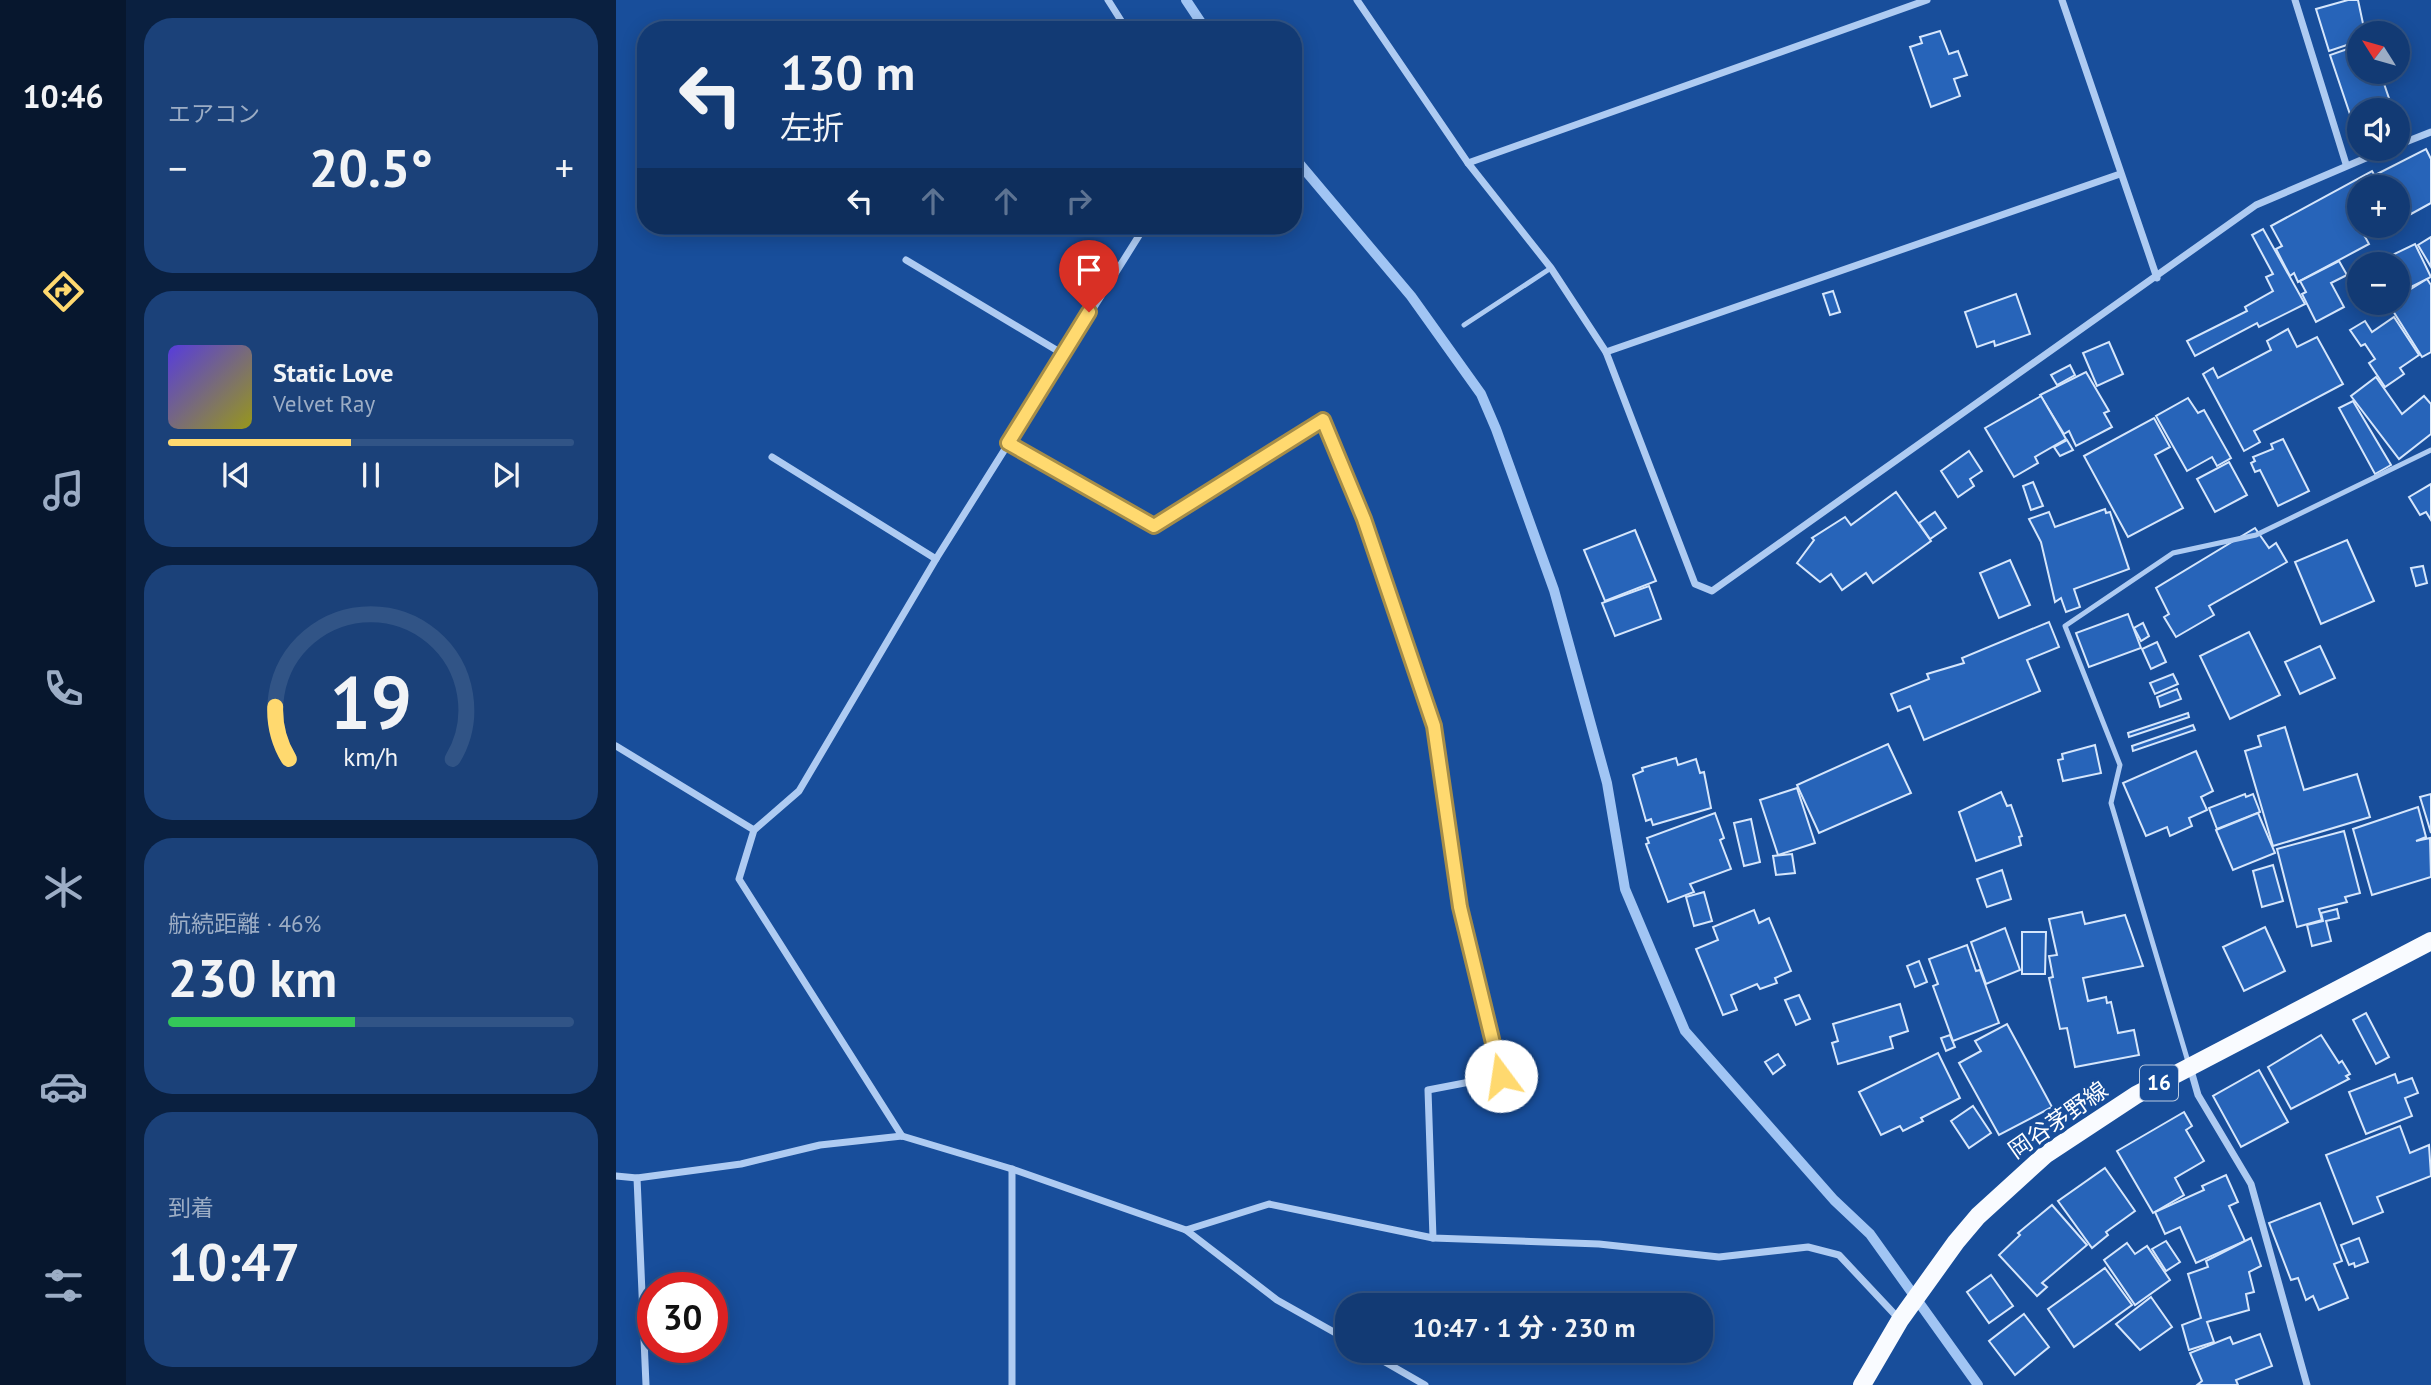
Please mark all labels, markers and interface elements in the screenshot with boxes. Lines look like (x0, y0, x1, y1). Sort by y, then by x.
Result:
north arrow (2347, 21, 2410, 84)
map controls (2347, 21, 2410, 315)
text: 130 m (780, 40, 915, 104)
icon: left (665, 49, 756, 140)
text: 10:46 (22, 75, 104, 117)
button: sound (2347, 98, 2410, 161)
text: エアコン (168, 99, 260, 128)
text: 左折 (780, 106, 844, 148)
text: 20.5° (309, 134, 433, 201)
text: − (168, 143, 187, 192)
text: + (555, 143, 574, 192)
button: + (2347, 175, 2410, 238)
icon: left (841, 182, 879, 220)
icon: ahead (914, 182, 952, 220)
icon: ahead (987, 182, 1025, 220)
icon: right (1060, 182, 1098, 220)
pin (1059, 240, 1119, 312)
icon: arrive (1070, 251, 1108, 289)
button: − (2347, 252, 2410, 315)
icon: directions (39, 267, 88, 316)
text: Static Love (273, 356, 394, 389)
text: Velvet Ray (273, 389, 375, 418)
icon: previous (217, 456, 255, 494)
icon: pause (352, 456, 390, 494)
icon: next (487, 456, 525, 494)
icon: music (39, 466, 88, 515)
text: 19 (330, 655, 412, 749)
icon: phone (39, 664, 88, 713)
text: km/h (344, 740, 398, 772)
icon: climate (39, 863, 88, 912)
text: 航続距離 · 46% (168, 909, 321, 938)
text: 230 km (168, 944, 337, 1011)
position arrow (1464, 1039, 1538, 1113)
icon: car (39, 1062, 88, 1111)
road number: 16 (2140, 1066, 2178, 1100)
street label: 岡谷茅野線 (2002, 1075, 2113, 1164)
text: 到着 (168, 1193, 214, 1222)
text: 10:47 (168, 1228, 300, 1295)
icon: filters (39, 1261, 88, 1310)
speed limit sign: 30 (637, 1272, 728, 1363)
text: 10:47 · 1 分 · 230 m (1412, 1311, 1636, 1344)

